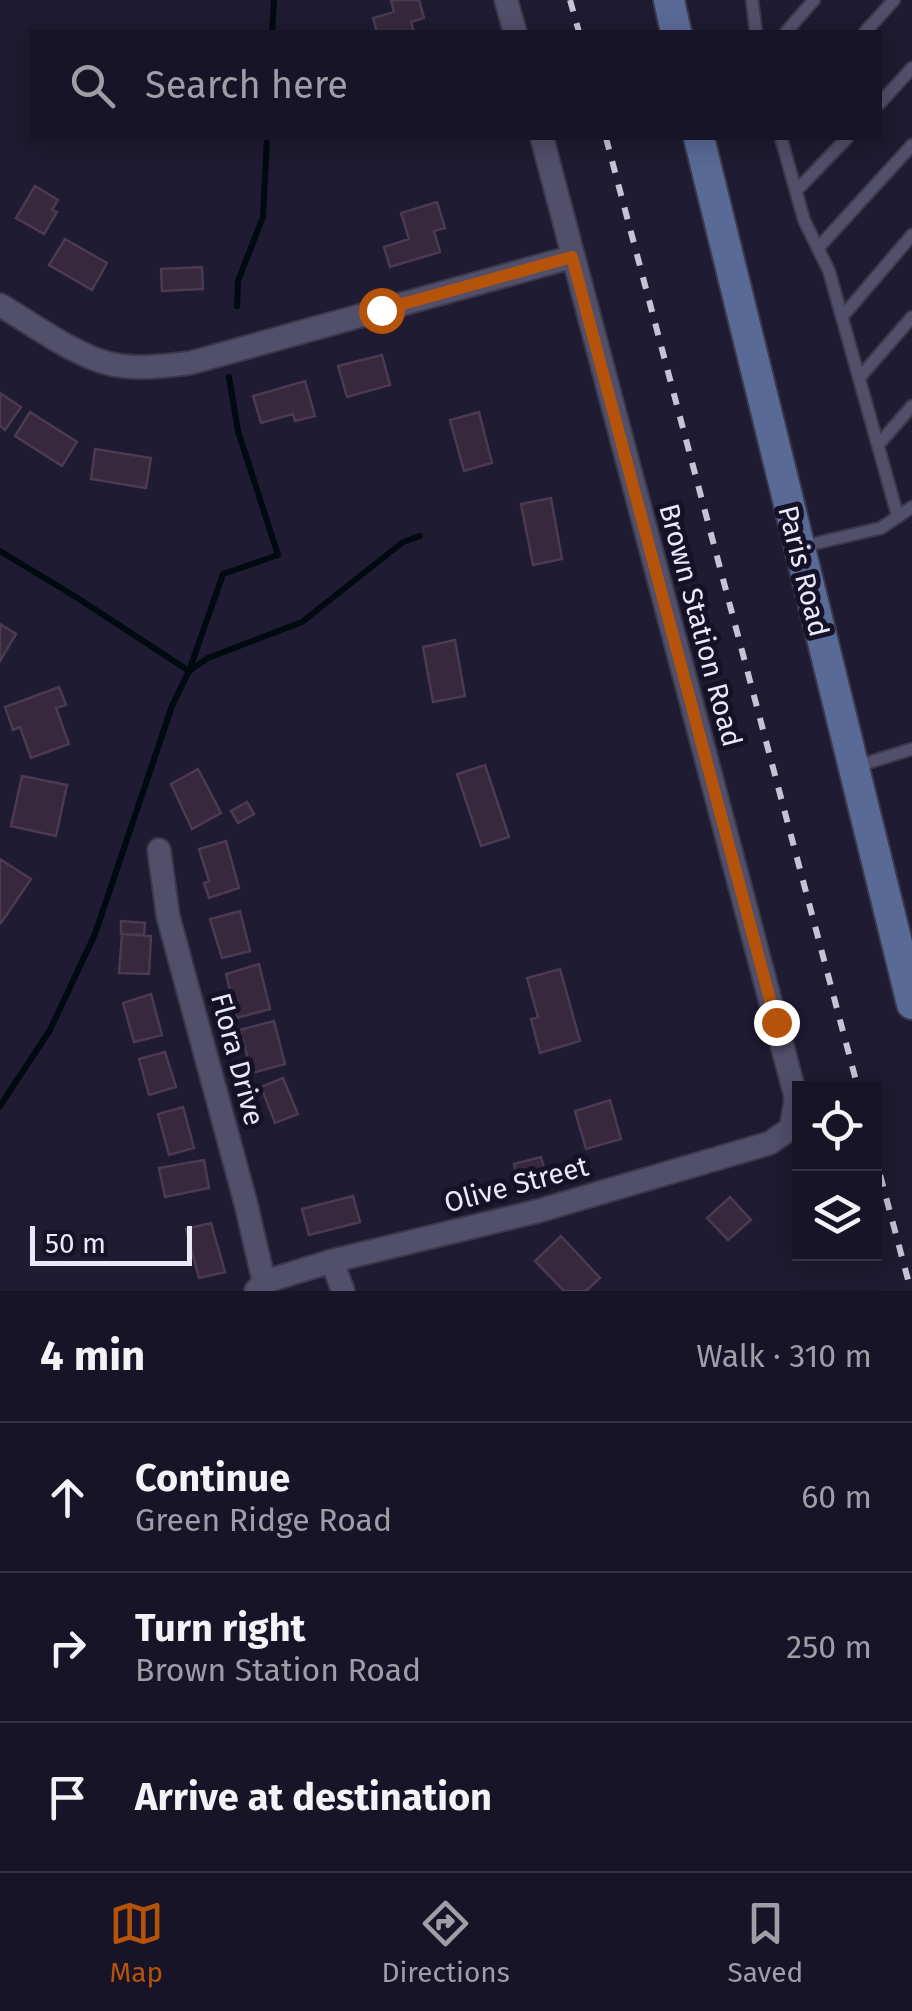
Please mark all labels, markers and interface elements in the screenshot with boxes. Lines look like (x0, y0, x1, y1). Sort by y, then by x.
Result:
search box (30, 30, 882, 140)
icon: search (65, 58, 120, 113)
text: Search here (145, 62, 348, 108)
route start (359, 288, 405, 334)
street label: Brown Station Road (652, 500, 749, 750)
street label: Paris Road (771, 502, 836, 640)
street label: Flora Drive (204, 989, 271, 1129)
route end (754, 1000, 800, 1046)
map controls (792, 1081, 882, 1261)
button: locate (792, 1081, 882, 1171)
street label: Olive Street (440, 1149, 593, 1220)
button: layers (792, 1171, 882, 1261)
scale bar (30, 1221, 192, 1266)
text: 50 m (45, 1227, 106, 1260)
text: 4 min (40, 1331, 145, 1381)
text: Walk · 310 m (696, 1337, 872, 1375)
text: Continue (135, 1455, 290, 1501)
icon: ahead (40, 1470, 95, 1525)
text: 60 m (801, 1478, 872, 1516)
text: Green Ridge Road (135, 1501, 392, 1539)
text: Turn right (135, 1605, 305, 1651)
icon: right (40, 1620, 95, 1675)
text: 250 m (786, 1628, 872, 1666)
text: Brown Station Road (135, 1651, 421, 1689)
icon: arrive (40, 1770, 95, 1825)
text: Arrive at destination (135, 1774, 492, 1820)
tab: Map (109, 1896, 164, 1989)
tab: Directions (381, 1896, 510, 1989)
tab: Saved (727, 1896, 803, 1989)

